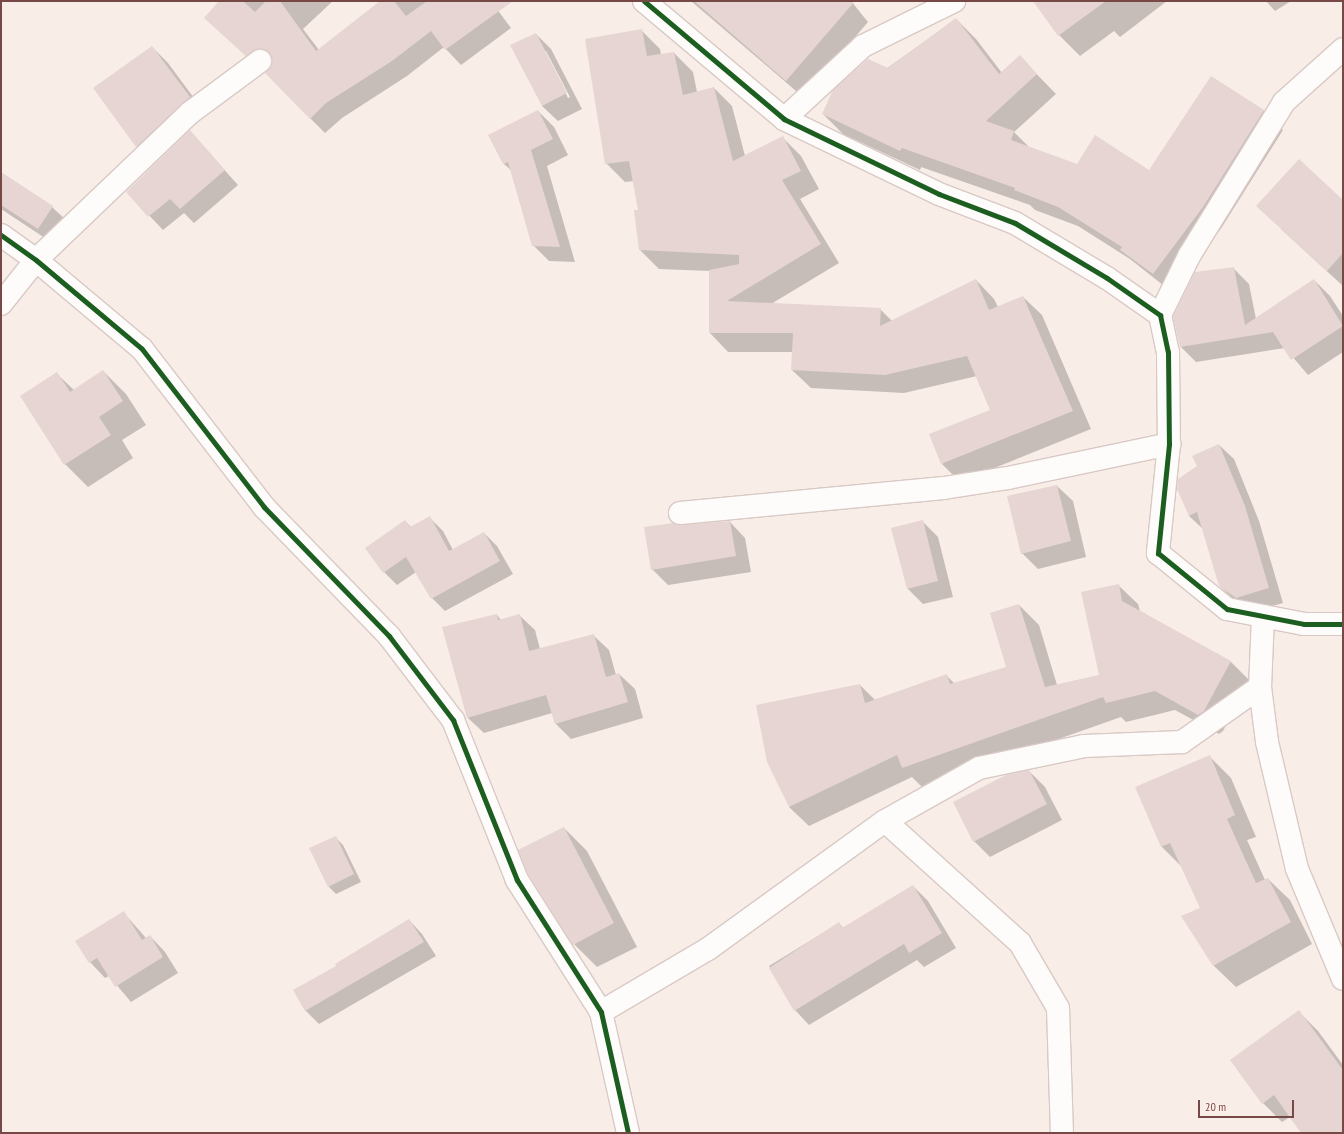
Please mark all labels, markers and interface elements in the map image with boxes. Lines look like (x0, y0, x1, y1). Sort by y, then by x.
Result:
scale bar (1200, 1092, 1296, 1118)
text: 20 m (1205, 1099, 1226, 1114)

